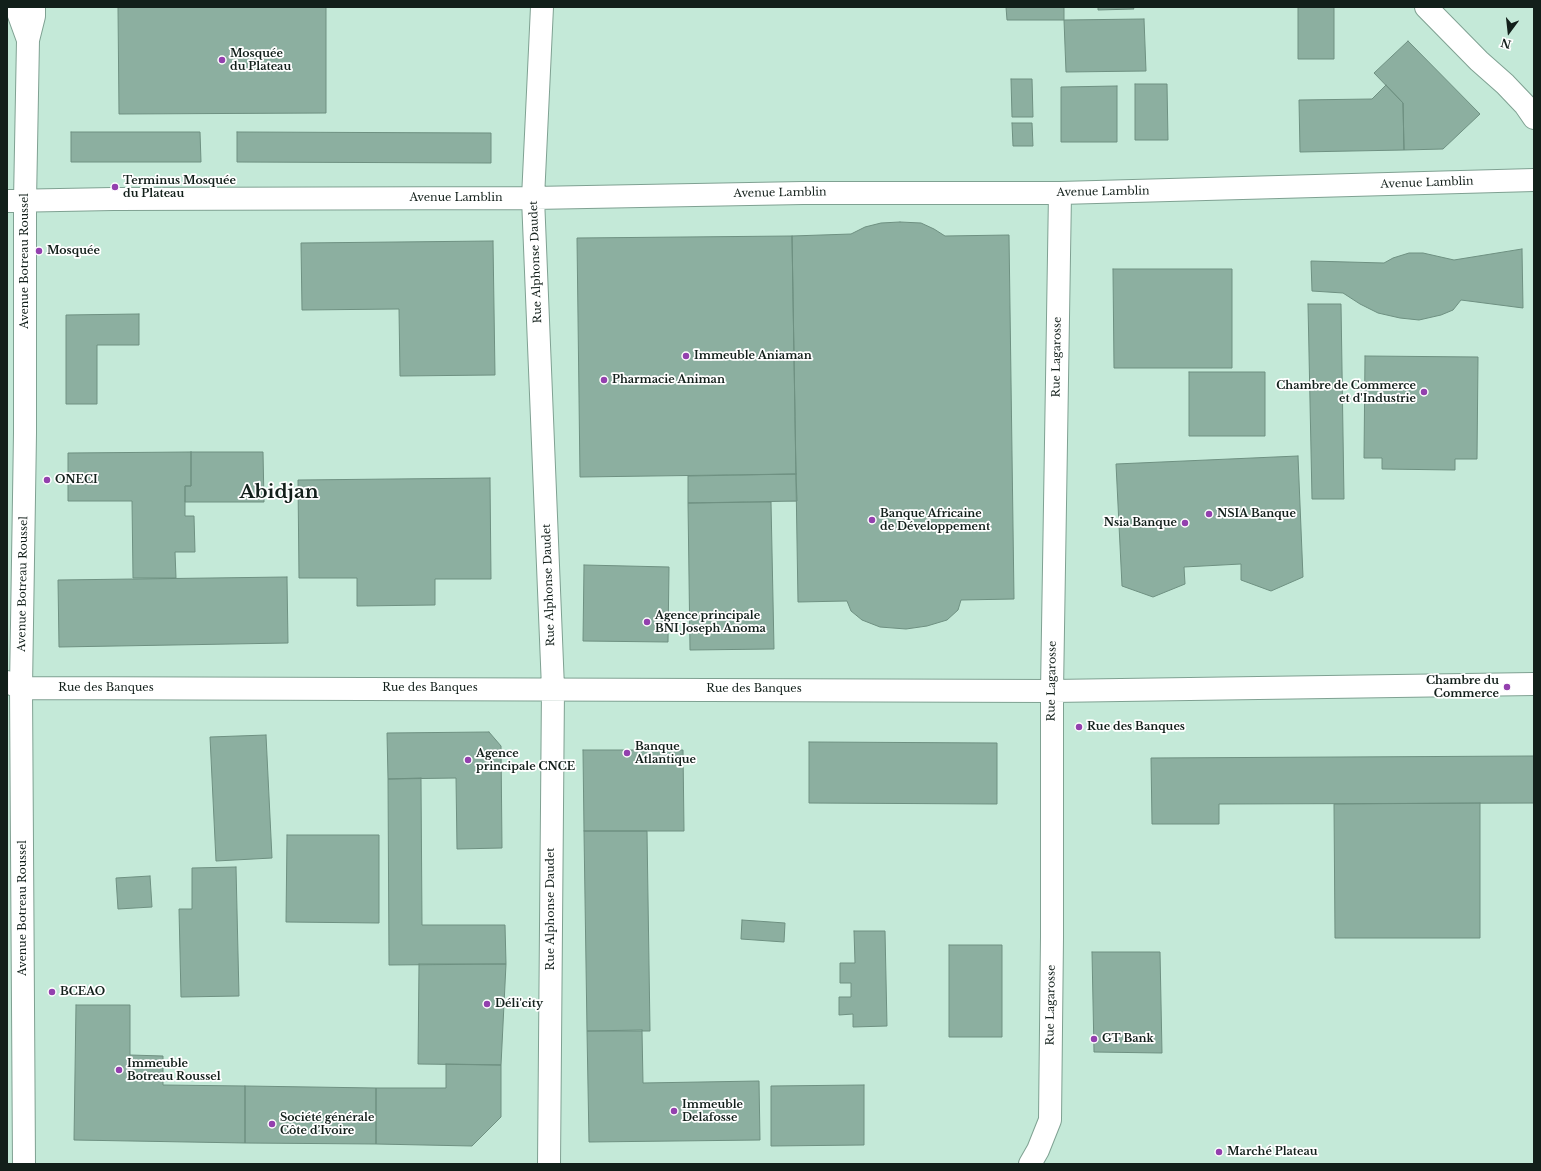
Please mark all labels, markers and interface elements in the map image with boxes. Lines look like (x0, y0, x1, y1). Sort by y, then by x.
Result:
north arrow (1489, 12, 1529, 52)
text: N (1499, 35, 1513, 52)
place label: Mosquée du Plateau (230, 47, 291, 73)
marker: Mosquée du Plateau (217, 55, 227, 65)
place label: Terminus Mosquée du Plateau (123, 174, 236, 200)
street label: Avenue Lamblin (1380, 175, 1474, 191)
marker: Terminus Mosquée du Plateau (110, 182, 120, 192)
street label: Avenue Lamblin (1056, 185, 1150, 199)
street label: Avenue Lamblin (733, 186, 827, 200)
street label: Avenue Lamblin (409, 191, 503, 205)
street label: Avenue Botreau Roussel (18, 193, 32, 329)
street label: Rue Alphonse Daudet (527, 200, 545, 324)
place label: Mosquée (47, 244, 100, 258)
marker: Mosquée (34, 246, 44, 256)
street label: Rue Lagarosse (1050, 316, 1064, 398)
place label: Immeuble Aniaman (694, 349, 812, 363)
marker: Immeuble Aniaman (681, 351, 691, 361)
place label: Pharmacie Animan (612, 373, 725, 387)
marker: Pharmacie Animan (599, 375, 609, 385)
place label: Chambre de Commerce et d'Industrie (1276, 379, 1416, 405)
marker: Chambre de Commerce et d'Industrie (1419, 387, 1429, 397)
place label: ONECI (55, 473, 98, 487)
marker: ONECI (42, 475, 52, 485)
district label: Abidjan (239, 482, 319, 504)
place label: Banque Africaine de Développement (880, 507, 990, 533)
place label: NSIA Banque (1217, 507, 1296, 521)
marker: NSIA Banque (1204, 509, 1214, 519)
marker: Banque Africaine de Développement (867, 515, 877, 525)
street label: Avenue Botreau Roussel (15, 516, 31, 652)
place label: Nsia Banque (1104, 516, 1177, 530)
marker: Nsia Banque (1180, 518, 1190, 528)
street label: Rue Alphonse Daudet (540, 523, 558, 647)
place label: Agence principale BNI Joseph Anoma (655, 609, 766, 635)
marker: Agence principale BNI Joseph Anoma (642, 617, 652, 627)
street label: Rue Lagarosse (1045, 640, 1059, 722)
place label: Chambre du Commerce (1426, 674, 1499, 700)
street label: Rue des Banques (58, 681, 154, 695)
street label: Rue des Banques (382, 681, 478, 695)
street label: Rue des Banques (706, 682, 802, 696)
marker: Chambre du Commerce (1502, 682, 1512, 692)
place label: Rue des Banques (1087, 720, 1185, 734)
marker: Rue des Banques (1074, 722, 1084, 732)
place label: Banque Atlantique (635, 740, 696, 766)
place label: Agence principale CNCE (476, 747, 575, 773)
marker: Banque Atlantique (622, 748, 632, 758)
marker: Agence principale CNCE (463, 755, 473, 765)
street label: Avenue Botreau Roussel (16, 840, 30, 976)
street label: Rue Alphonse Daudet (544, 848, 558, 970)
street label: Rue Lagarosse (1044, 964, 1058, 1046)
place label: BCEAO (60, 985, 105, 999)
marker: BCEAO (47, 987, 57, 997)
place label: Déli'city (495, 997, 543, 1011)
marker: Déli'city (482, 999, 492, 1009)
place label: GT Bank (1102, 1032, 1154, 1046)
marker: GT Bank (1089, 1034, 1099, 1044)
place label: Immeuble Botreau Roussel (127, 1057, 221, 1083)
marker: Immeuble Botreau Roussel (114, 1065, 124, 1075)
place label: Immeuble Delafosse (682, 1098, 743, 1124)
marker: Immeuble Delafosse (669, 1106, 679, 1116)
place label: Société générale Côte d’Ivoire (280, 1111, 374, 1137)
marker: Société générale Côte d’Ivoire (267, 1119, 277, 1129)
place label: Marché Plateau (1227, 1145, 1318, 1159)
marker: Marché Plateau (1214, 1147, 1224, 1157)

